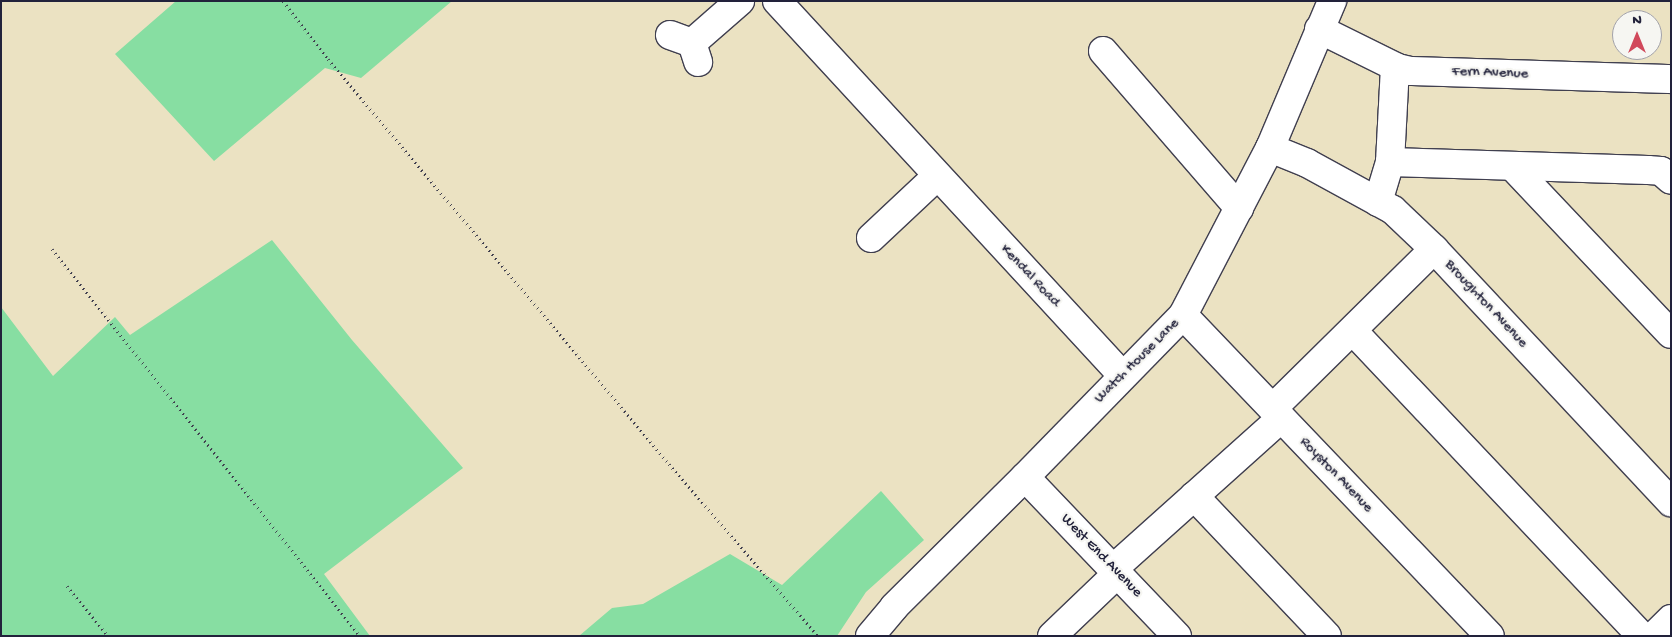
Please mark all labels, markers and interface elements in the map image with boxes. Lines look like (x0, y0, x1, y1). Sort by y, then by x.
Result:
north arrow (1612, 10, 1662, 60)
text: N (1632, 12, 1642, 29)
street label: Fern Avenue (1451, 63, 1529, 83)
street label: Kendal Road (996, 241, 1064, 311)
street label: Broughton Avenue (1441, 256, 1531, 352)
street label: Watch House Lane (1091, 315, 1183, 407)
street label: Royston Avenue (1295, 433, 1377, 517)
street label: West End Avenue (1056, 510, 1146, 602)

